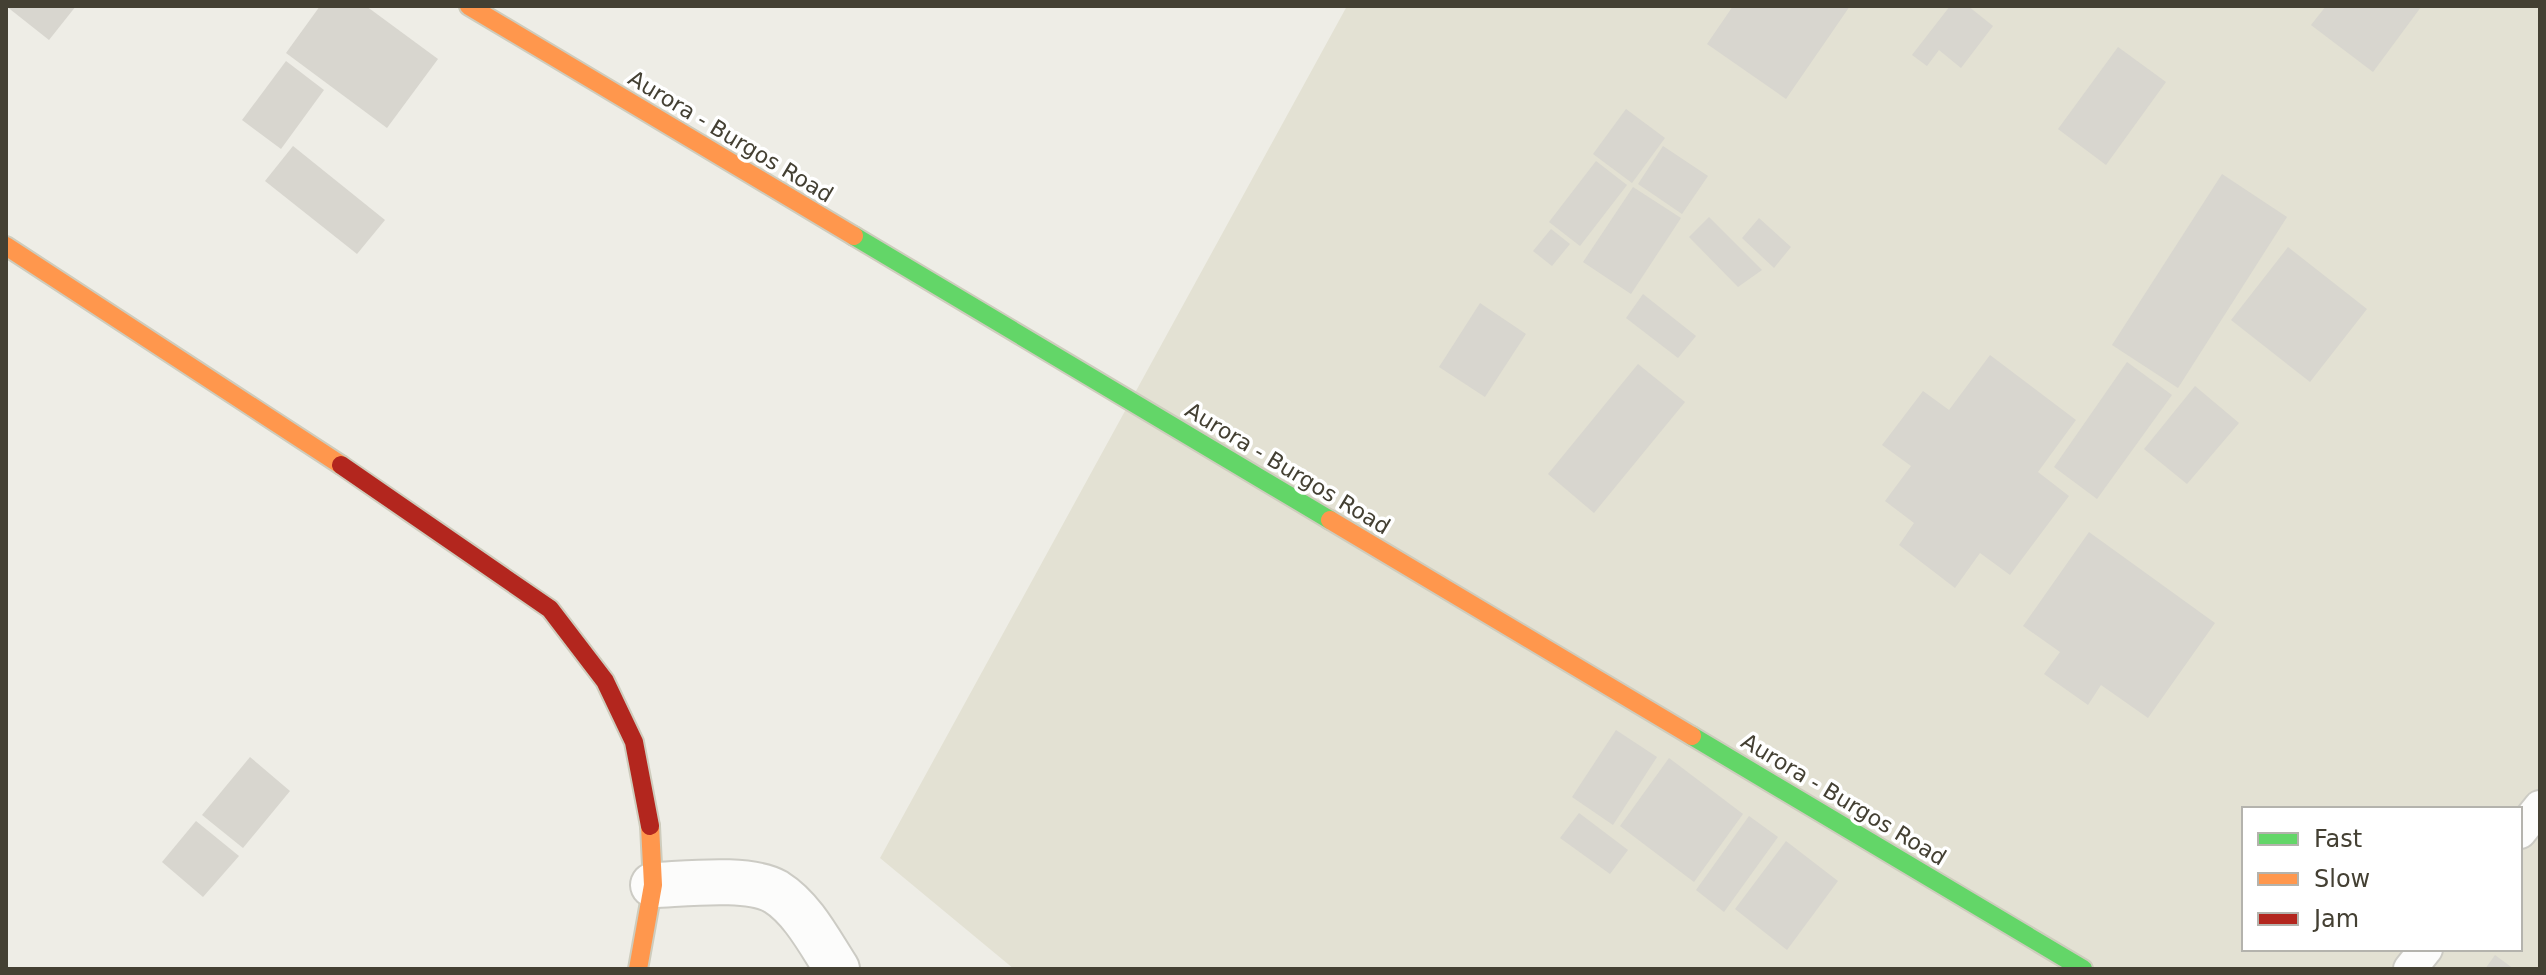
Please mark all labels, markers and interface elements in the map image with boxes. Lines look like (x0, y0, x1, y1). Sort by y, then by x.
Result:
street label: Aurora - Burgos Road (624, 65, 838, 207)
street label: Aurora - Burgos Road (1181, 397, 1395, 539)
street label: Aurora - Burgos Road (1737, 728, 1951, 870)
legend (2242, 807, 2522, 951)
text: Fast (2314, 825, 2362, 853)
text: Slow (2314, 865, 2370, 893)
text: Jam (2312, 905, 2359, 933)

